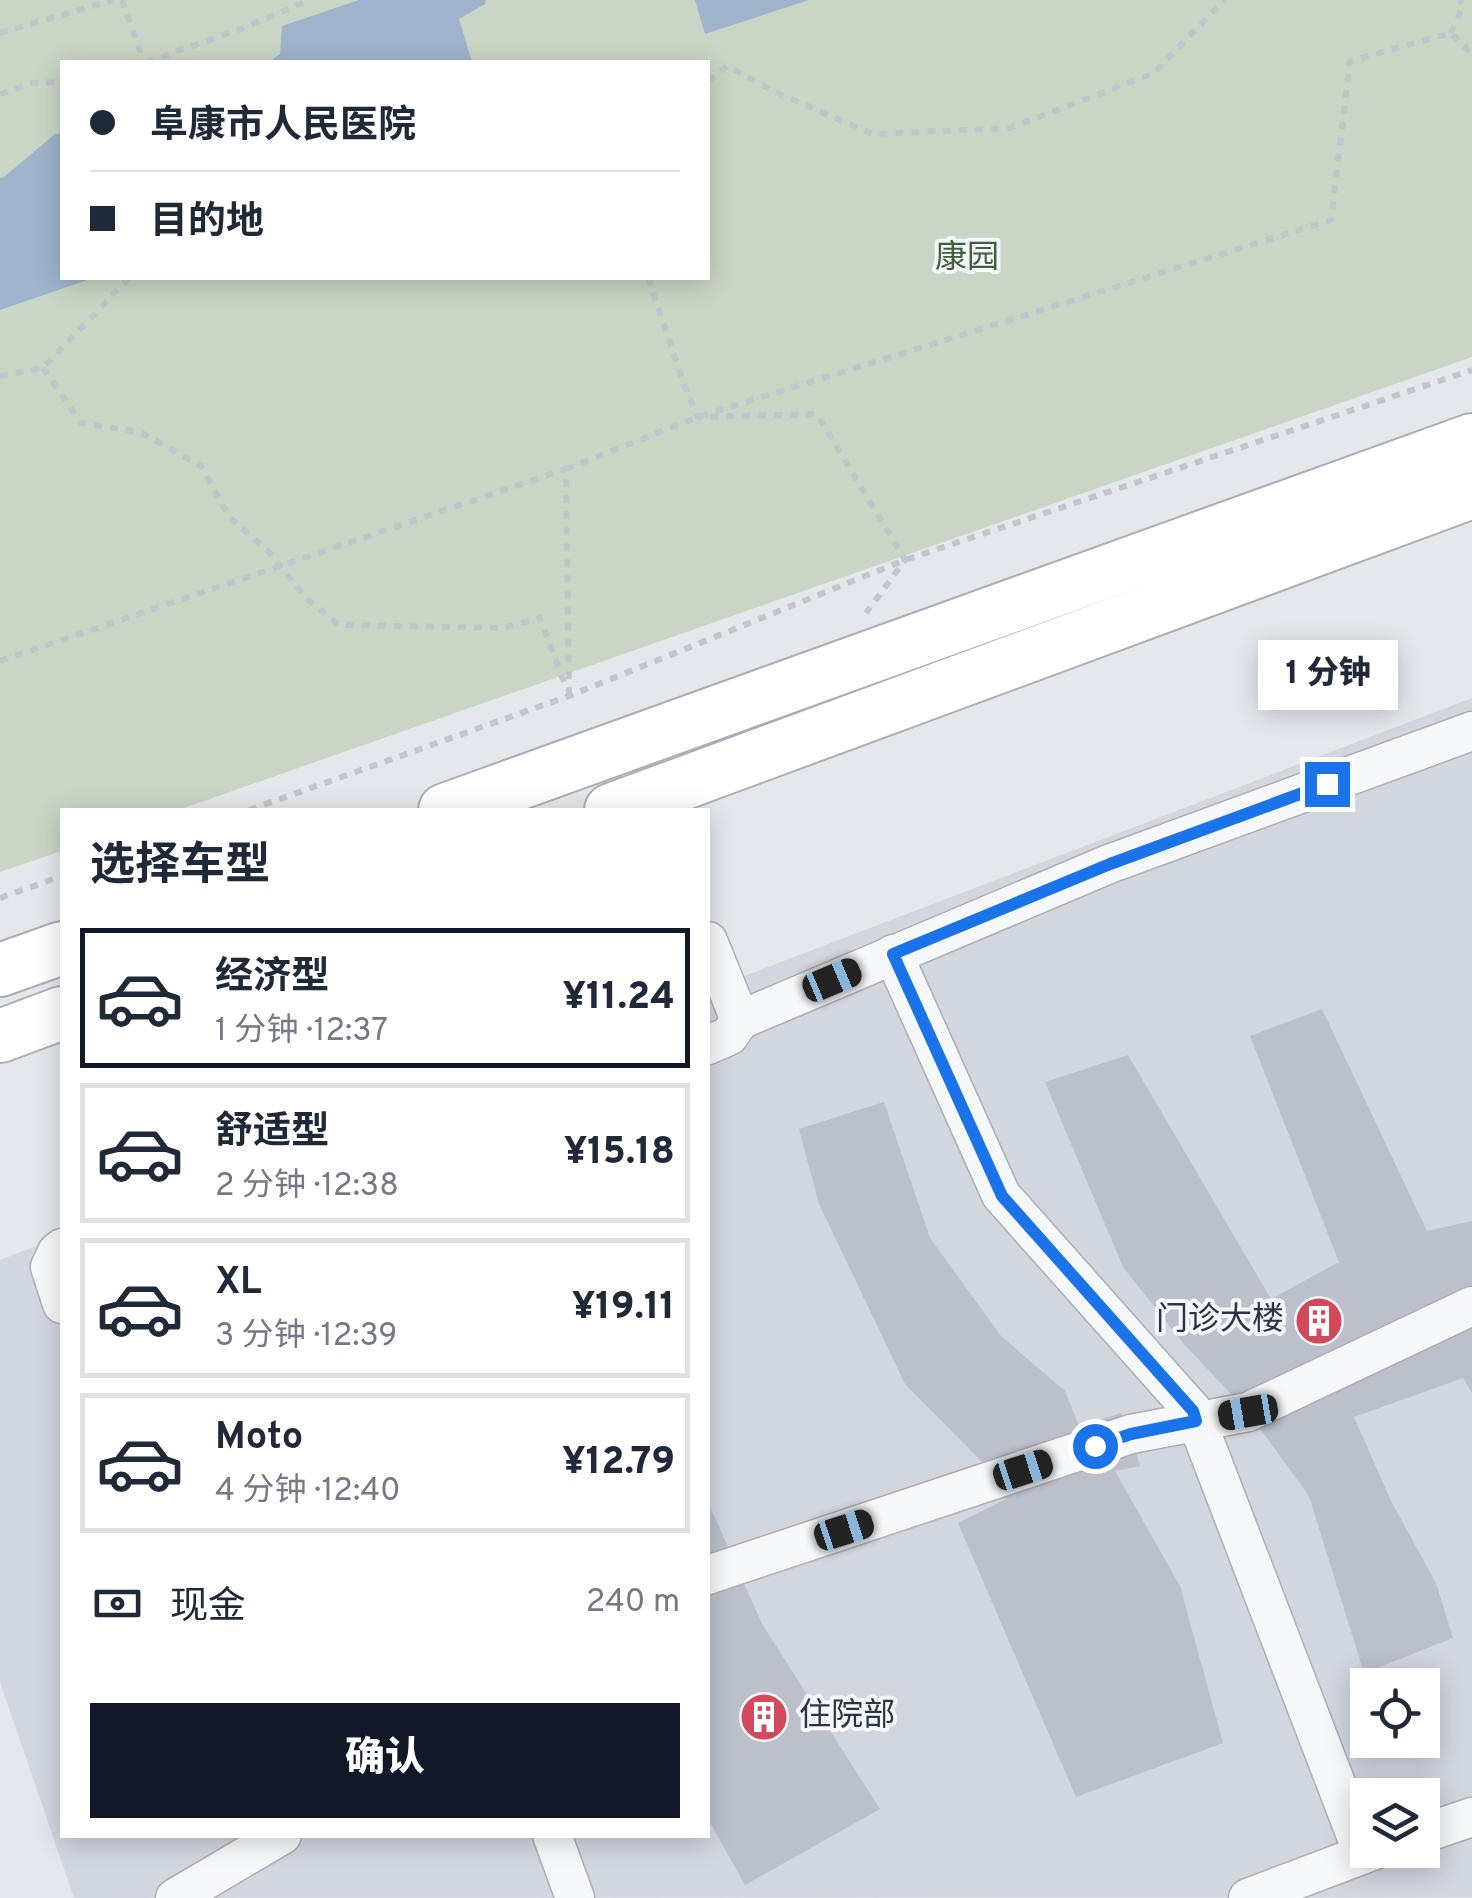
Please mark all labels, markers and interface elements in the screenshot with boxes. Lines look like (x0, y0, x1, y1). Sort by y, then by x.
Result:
text: 阜康市人民医院 (150, 103, 416, 152)
text: 目的地 (150, 199, 264, 248)
park label: 康园 (935, 239, 999, 279)
callout: 1 分钟 (1257, 639, 1397, 709)
text: 1 分钟 (1285, 655, 1371, 695)
route end (1305, 762, 1350, 807)
text: 选择车型 (90, 839, 270, 896)
icon: car (95, 953, 185, 1043)
text: 经济型 (215, 954, 329, 1003)
car (799, 954, 865, 1006)
text: ¥11.24 (562, 974, 675, 1023)
text: 1 分钟 · 12:37 (215, 1012, 388, 1052)
icon: car (95, 1108, 185, 1198)
text: 舒适型 (215, 1109, 329, 1158)
text: ¥15.18 (564, 1129, 675, 1178)
text: 2 分钟 · 12:38 (215, 1167, 399, 1207)
text: XL (215, 1259, 262, 1308)
icon: car (95, 1263, 185, 1353)
text: ¥19.11 (572, 1284, 675, 1333)
building icon: 门诊大楼 (1293, 1295, 1345, 1347)
place label: 门诊大楼 (1156, 1301, 1284, 1341)
text: 3 分钟 · 12:39 (215, 1317, 397, 1357)
car (1216, 1392, 1280, 1432)
text: Moto (215, 1414, 303, 1463)
icon: car (95, 1418, 185, 1508)
route start (1073, 1424, 1118, 1469)
text: ¥12.79 (562, 1439, 675, 1488)
car (990, 1446, 1056, 1494)
text: 4 分钟 · 12:40 (215, 1472, 401, 1512)
car (811, 1506, 877, 1554)
icon: cash (90, 1576, 145, 1631)
text: 240 m (586, 1583, 680, 1623)
text: 现金 (170, 1584, 246, 1633)
map controls (1350, 1668, 1440, 1868)
button: locate (1350, 1668, 1440, 1758)
building icon: 住院部 (738, 1691, 790, 1743)
place label: 住院部 (799, 1697, 895, 1737)
button: 确认 (90, 1703, 680, 1818)
button: layers (1350, 1778, 1440, 1868)

